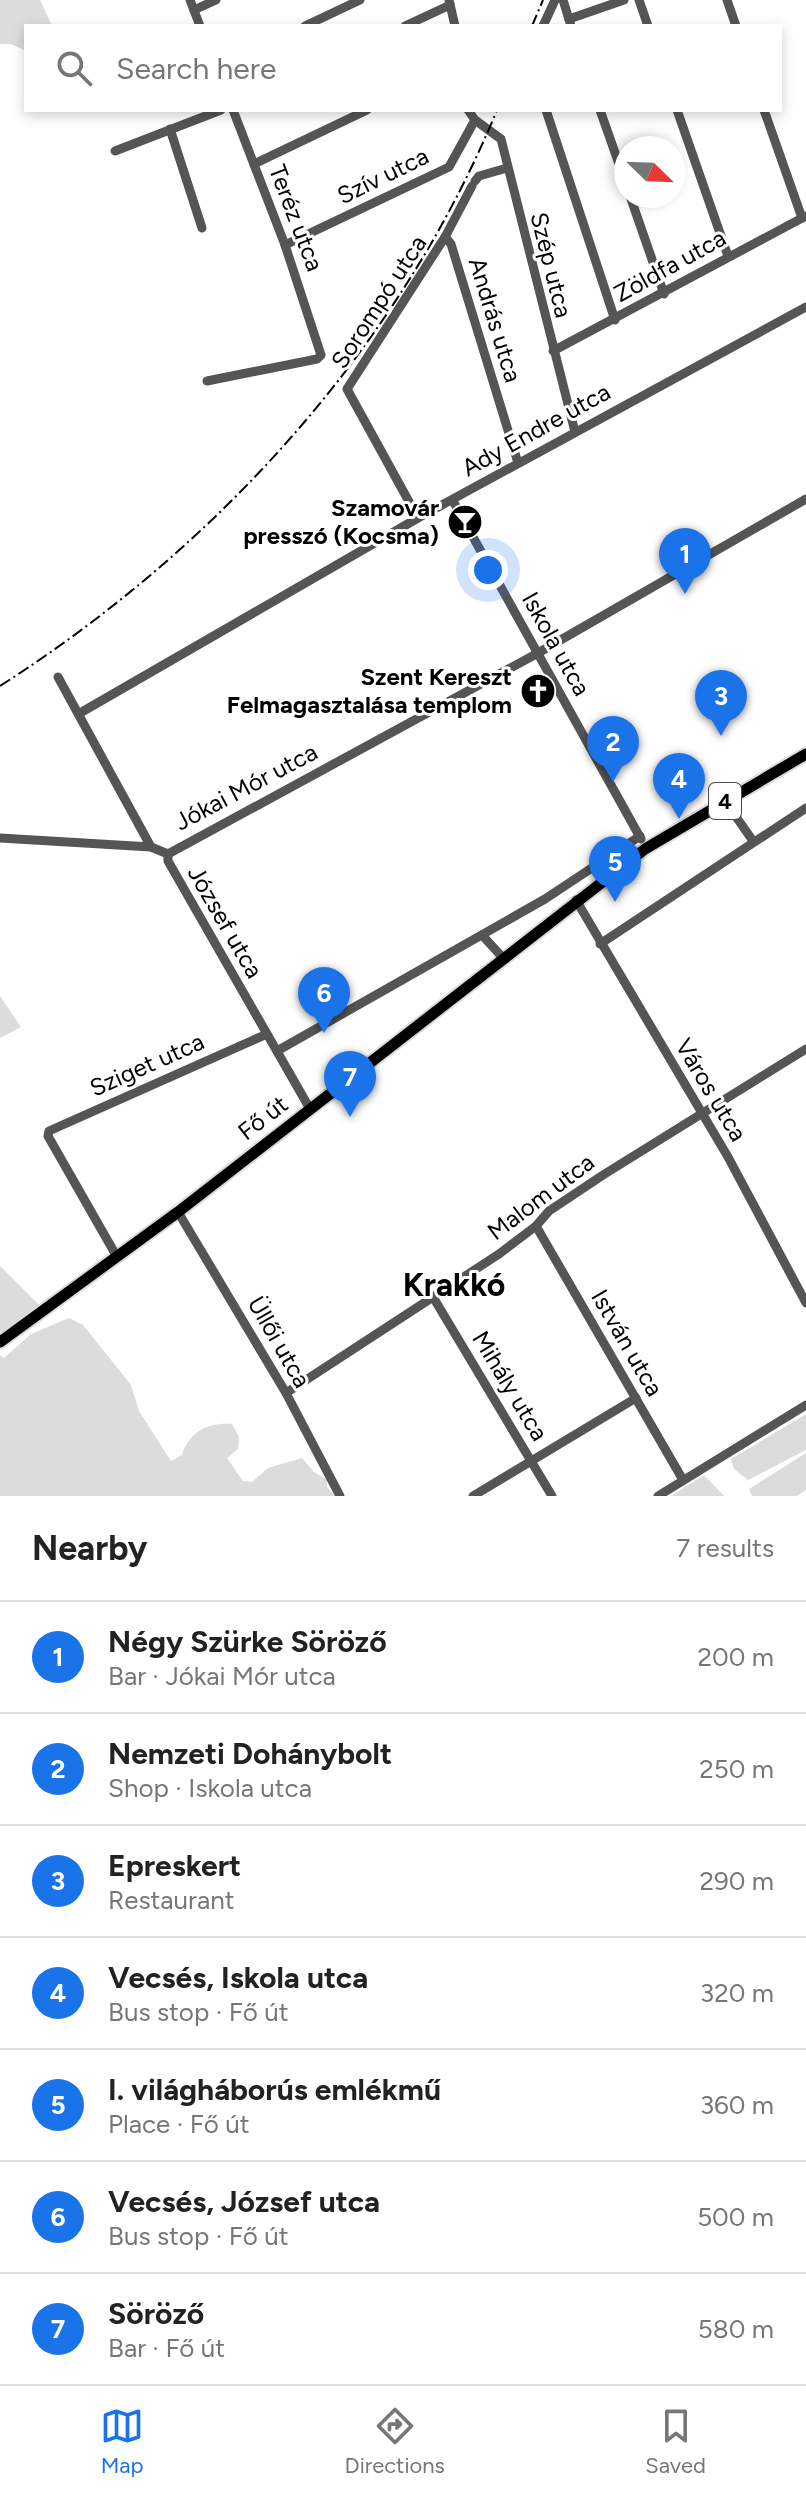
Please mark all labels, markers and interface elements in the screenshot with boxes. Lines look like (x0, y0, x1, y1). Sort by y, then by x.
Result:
search box (24, 24, 782, 112)
icon: search (52, 46, 96, 90)
text: Search here (116, 50, 276, 87)
north arrow (614, 136, 686, 208)
street label: Szív utca (332, 141, 433, 210)
street label: Teréz utca (263, 161, 330, 275)
street label: Szép utca (524, 209, 579, 320)
street label: Zöldfa utca (609, 223, 731, 308)
street label: Sorompó utca (325, 230, 432, 374)
street label: András utca (463, 254, 528, 386)
street label: Ady Endre utca (457, 377, 615, 482)
place label: Szamovár presszó (Kocsma) (243, 493, 439, 550)
bar icon: Szamovár presszó (Kocsma) (446, 503, 484, 541)
pin: 1 (659, 528, 711, 594)
your location (468, 550, 508, 590)
street label: Iskola utca (516, 587, 597, 701)
place label: Szent Kereszt Felmagasztalása templom (227, 662, 512, 719)
pin: 3 (695, 670, 747, 736)
church icon: Szent Kereszt Felmagasztalása templom (519, 672, 557, 710)
pin: 2 (587, 716, 639, 782)
street label: Jókai Mór utca (170, 737, 322, 836)
pin: 4 (653, 753, 705, 819)
road number: 4 (709, 783, 741, 819)
pin: 5 (589, 836, 641, 902)
street label: József utca (182, 860, 269, 983)
pin: 6 (298, 967, 350, 1033)
street label: Sziget utca (85, 1027, 208, 1103)
street label: Város utca (669, 1033, 753, 1146)
pin: 7 (324, 1051, 376, 1117)
street label: Fő út (232, 1089, 293, 1146)
street label: Malom utca (482, 1147, 600, 1246)
district label: Krakkó (403, 1266, 505, 1304)
street label: István utca (585, 1284, 670, 1401)
street label: Üllői utca (242, 1291, 317, 1393)
street label: Mihály utca (466, 1326, 555, 1446)
text: Nearby (32, 1528, 147, 1569)
text: 7 results (676, 1532, 774, 1564)
text: Négy Szürke Söröző (108, 1623, 387, 1660)
text: 1 (53, 1641, 63, 1673)
text: 200 m (698, 1641, 774, 1673)
text: Bar · Jókai Mór utca (108, 1660, 336, 1692)
text: Nemzeti Dohánybolt (108, 1735, 392, 1772)
text: 2 (50, 1753, 66, 1785)
text: 250 m (699, 1753, 774, 1785)
text: Shop · Iskola utca (108, 1772, 312, 1804)
text: Epreskert (108, 1847, 241, 1884)
text: 3 (51, 1865, 65, 1897)
text: 290 m (700, 1865, 774, 1897)
text: Restaurant (108, 1884, 235, 1916)
text: Vecsés, Iskola utca (108, 1959, 368, 1996)
text: 4 (50, 1977, 66, 2009)
text: 320 m (700, 1977, 774, 2009)
text: Bus stop · Fő út (108, 1996, 289, 2028)
text: I. világháborús emlékmű (108, 2071, 441, 2108)
text: 5 (50, 2089, 66, 2121)
text: 360 m (700, 2089, 774, 2121)
text: Place · Fő út (108, 2108, 250, 2140)
text: Vecsés, József utca (108, 2183, 380, 2220)
text: 6 (50, 2201, 66, 2233)
text: 500 m (697, 2201, 774, 2233)
text: Bus stop · Fő út (108, 2220, 289, 2252)
text: Söröző (108, 2295, 204, 2332)
text: 7 (51, 2313, 65, 2345)
text: 580 m (698, 2313, 774, 2345)
text: Bar · Fő út (108, 2332, 225, 2364)
tab: Map (100, 2404, 144, 2479)
tab: Directions (345, 2404, 445, 2479)
tab: Saved (645, 2404, 706, 2479)

